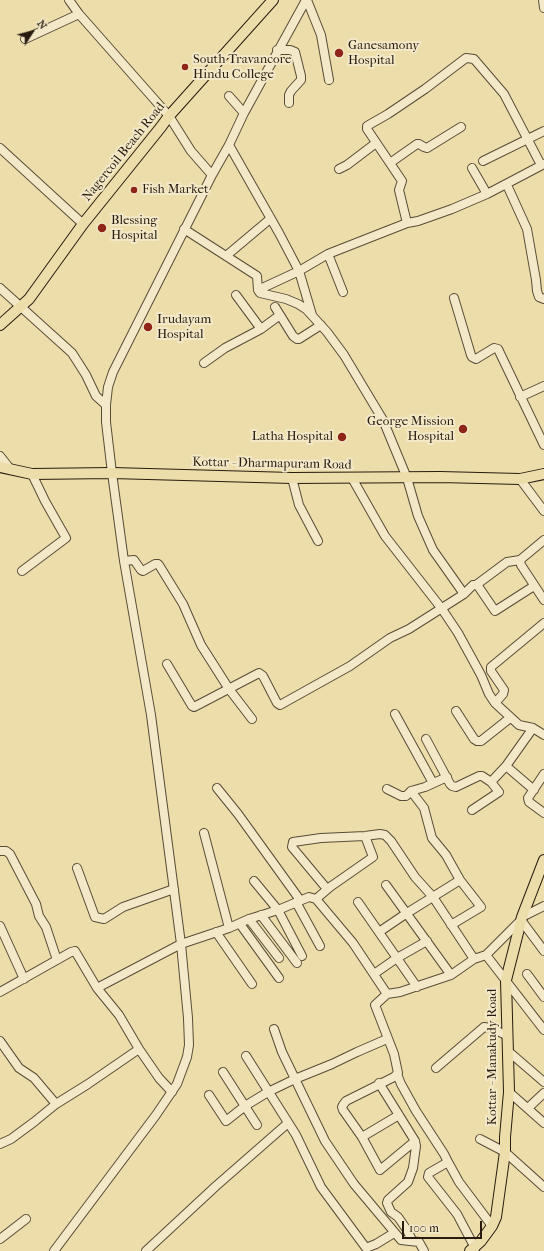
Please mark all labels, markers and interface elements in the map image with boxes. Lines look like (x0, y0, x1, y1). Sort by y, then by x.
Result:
north arrow (12, 12, 52, 52)
text: N (34, 17, 50, 32)
place label: Ganesamony Hospital (348, 38, 419, 69)
marker: Ganesamony Hospital (333, 47, 345, 59)
place label: South Travancore Hindu College (193, 52, 291, 83)
marker: South Travancore Hindu College (180, 62, 190, 72)
street label: Nagercoil Beach Road (79, 99, 169, 205)
place label: Fish Market (142, 182, 209, 198)
marker: Fish Market (129, 185, 139, 195)
place label: Blessing Hospital (111, 213, 158, 244)
marker: Blessing Hospital (96, 222, 108, 234)
place label: Irudayam Hospital (157, 312, 211, 343)
marker: Irudayam Hospital (142, 321, 154, 333)
place label: George Mission Hospital (367, 414, 454, 445)
marker: George Mission Hospital (457, 423, 469, 435)
place label: Latha Hospital (252, 429, 333, 445)
marker: Latha Hospital (336, 431, 348, 443)
street label: Kottar - Dharmapuram Road (192, 455, 352, 473)
street label: Kottar - Manakudy Road (485, 989, 501, 1125)
scale bar (404, 1213, 484, 1239)
text: 100 m (409, 1221, 439, 1235)

